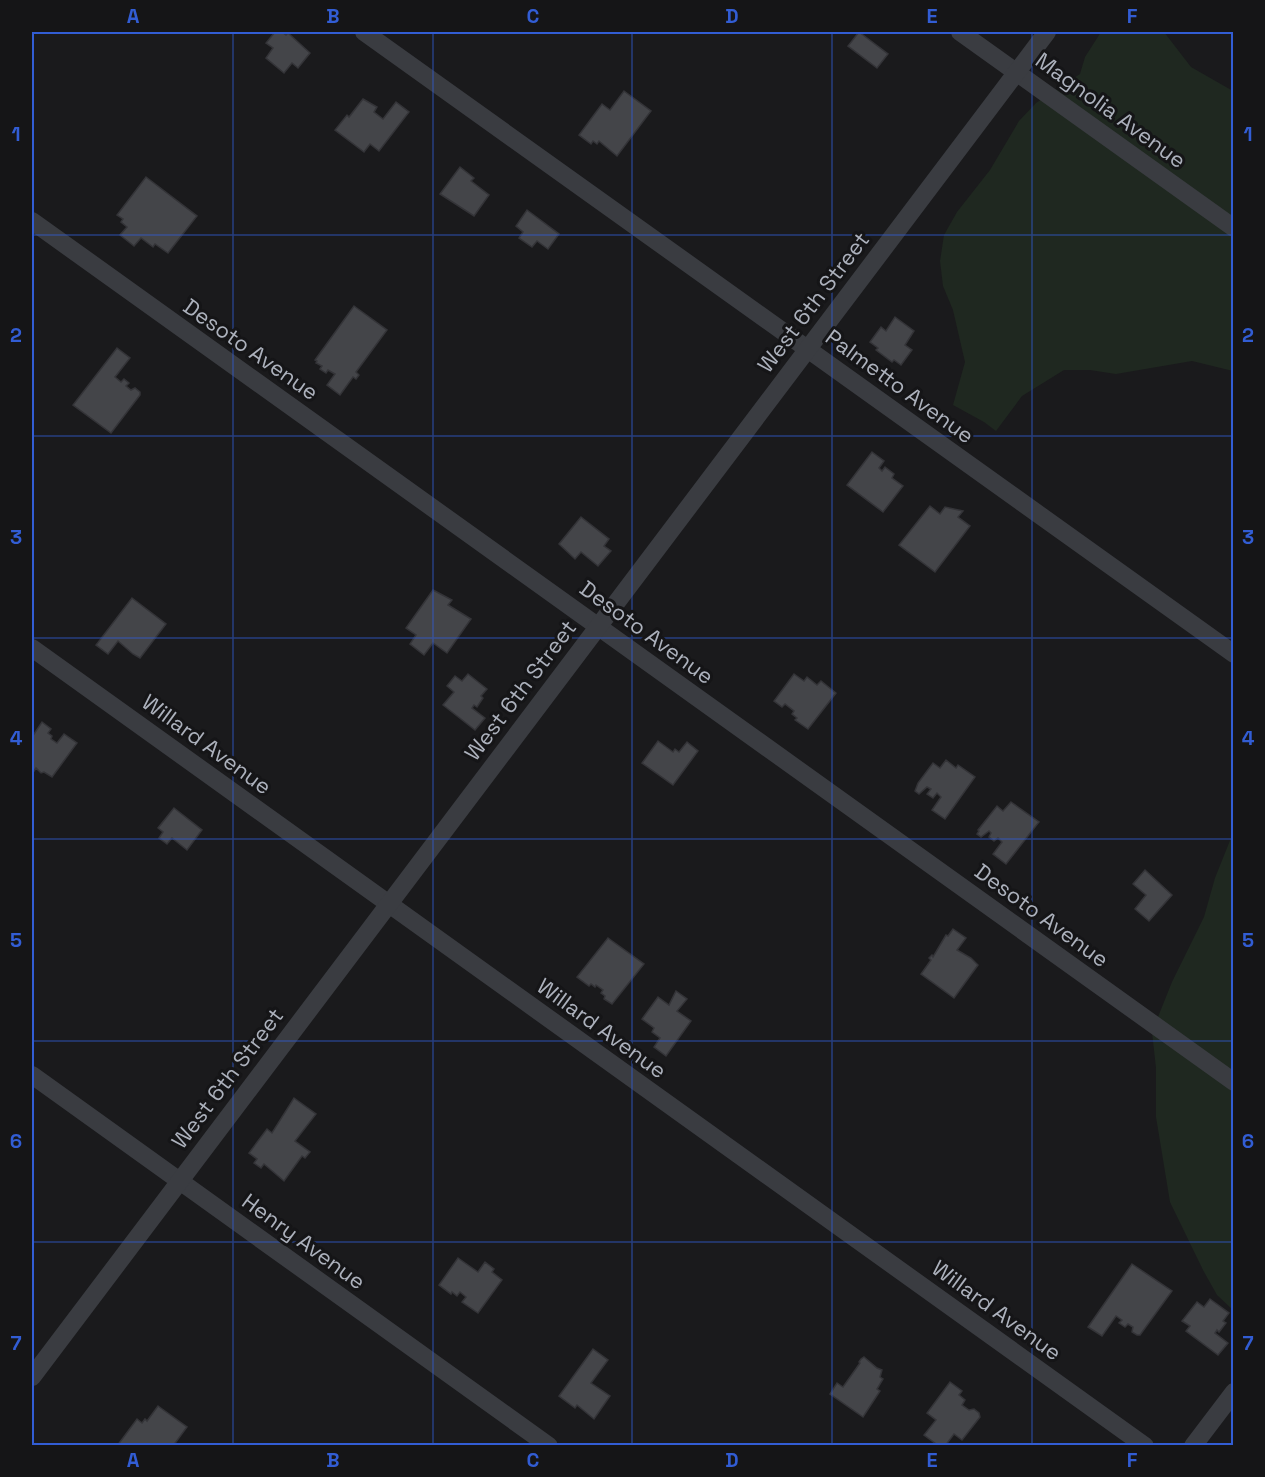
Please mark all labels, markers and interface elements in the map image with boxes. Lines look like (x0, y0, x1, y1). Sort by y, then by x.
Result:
text: A (127, 3, 140, 29)
text: B (326, 3, 340, 29)
text: C (527, 3, 540, 29)
text: D (725, 3, 739, 29)
text: E (926, 3, 938, 29)
text: F (1127, 3, 1138, 29)
street label: Magnolia Avenue (1030, 46, 1192, 174)
text: 1 (11, 121, 21, 147)
text: 1 (1243, 121, 1253, 147)
street label: West 6th Street (751, 226, 875, 378)
street label: Desoto Avenue (178, 292, 324, 406)
text: 2 (10, 322, 22, 348)
text: 2 (1242, 322, 1254, 348)
street label: Palmetto Avenue (820, 323, 980, 449)
text: 3 (10, 524, 22, 550)
text: 3 (1242, 524, 1254, 550)
street label: Desoto Avenue (575, 574, 719, 690)
street label: West 6th Street (458, 614, 582, 766)
street label: Willard Avenue (137, 688, 277, 800)
text: 4 (10, 725, 23, 751)
text: 4 (1242, 725, 1255, 751)
street label: Desoto Avenue (970, 857, 1114, 973)
text: 5 (10, 927, 22, 953)
text: 5 (1242, 927, 1254, 953)
street label: Willard Avenue (532, 972, 672, 1084)
street label: West 6th Street (165, 1002, 289, 1154)
text: 6 (10, 1128, 22, 1154)
text: 6 (1242, 1128, 1254, 1154)
street label: Henry Avenue (237, 1187, 371, 1295)
street label: Willard Avenue (927, 1254, 1067, 1366)
text: 7 (10, 1330, 22, 1356)
text: 7 (1242, 1330, 1254, 1356)
text: A (127, 1447, 140, 1473)
text: B (326, 1447, 340, 1473)
text: C (527, 1447, 540, 1473)
text: D (725, 1447, 739, 1473)
text: E (926, 1447, 938, 1473)
text: F (1127, 1447, 1138, 1473)

